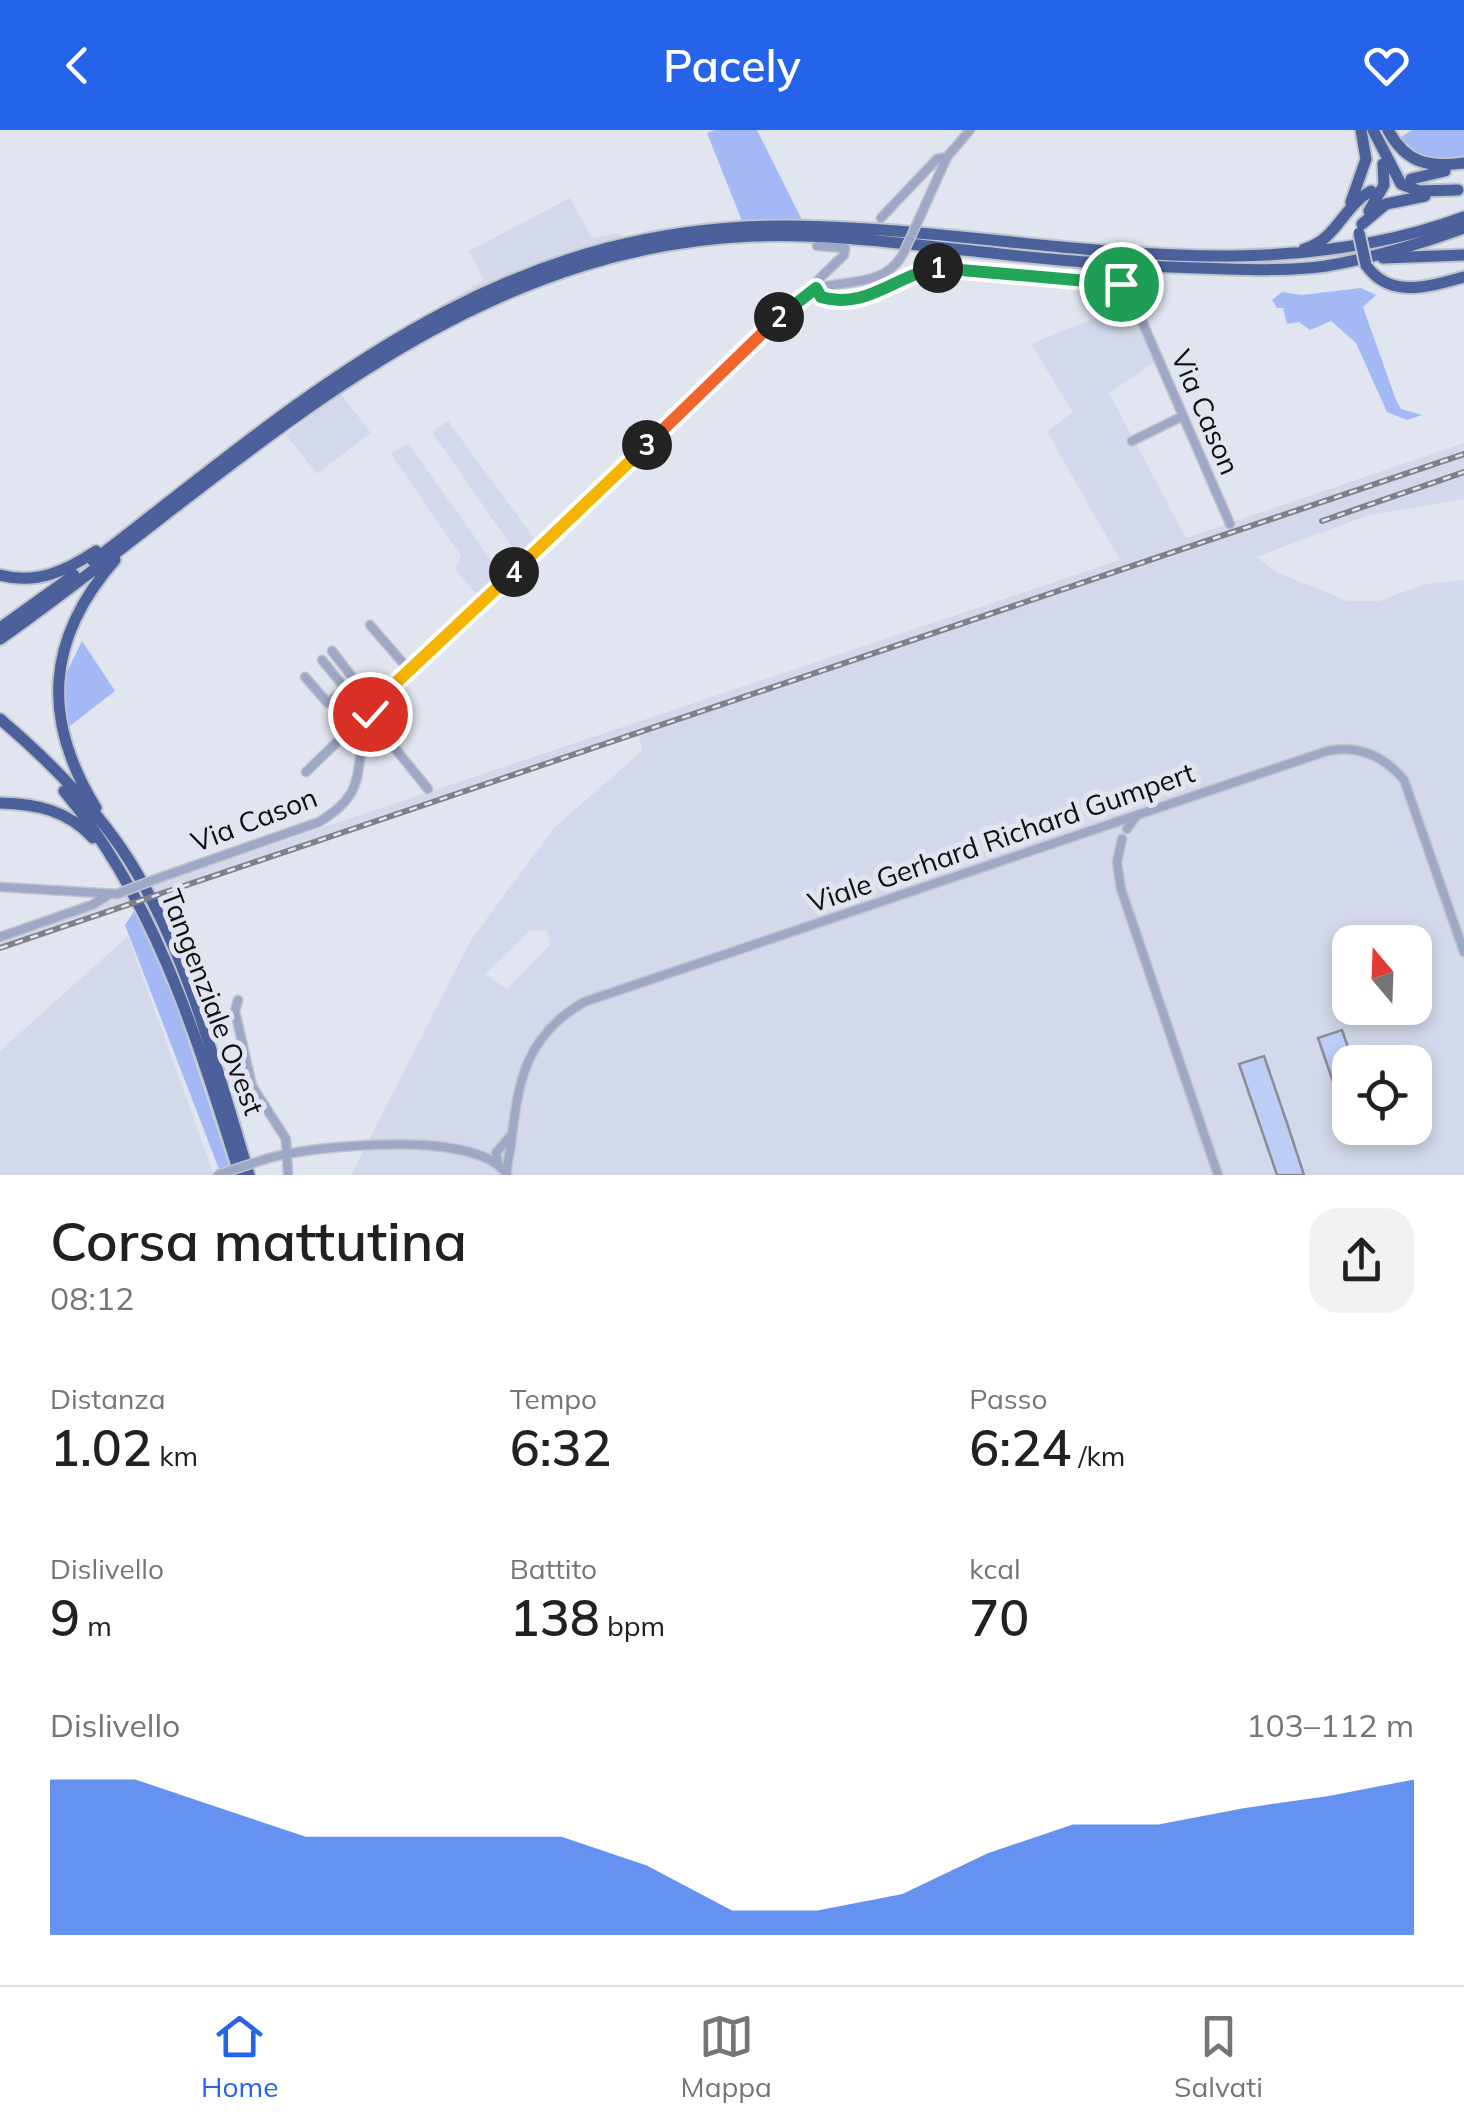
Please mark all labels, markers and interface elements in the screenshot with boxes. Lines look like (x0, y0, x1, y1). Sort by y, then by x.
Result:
text: Pacely (663, 37, 801, 93)
icon: back (50, 38, 105, 93)
icon: heart (1359, 38, 1414, 93)
pin (1079, 242, 1164, 327)
pin: 1 (913, 243, 963, 293)
text: 1 (930, 250, 946, 285)
icon: arrive (1094, 257, 1149, 312)
pin: 2 (754, 292, 804, 342)
text: 2 (771, 299, 787, 334)
street label: Via Cason (1164, 344, 1248, 480)
pin: 3 (622, 420, 672, 470)
text: 3 (639, 427, 655, 462)
pin: 4 (489, 547, 539, 597)
text: 4 (506, 554, 522, 589)
pin (328, 672, 413, 757)
icon: check (343, 687, 398, 742)
street label: Viale Gerhard Richard Gumpert (803, 754, 1199, 920)
street label: Via Cason (186, 779, 322, 859)
street label: Tangenziale Ovest (154, 884, 272, 1120)
north arrow (1332, 925, 1432, 1025)
map controls (1332, 925, 1432, 1145)
button: locate (1332, 1045, 1432, 1145)
text: Corsa mattutina (50, 1206, 467, 1275)
button: share (1309, 1208, 1414, 1313)
text: 08:12 (50, 1278, 134, 1318)
text: Distanza (50, 1381, 166, 1416)
text: Tempo (510, 1381, 597, 1416)
text: Passo (969, 1381, 1047, 1416)
text: 1.02 (50, 1416, 152, 1479)
text: 6:32 (510, 1416, 612, 1479)
text: 6:24 (969, 1416, 1071, 1479)
text: km (152, 1438, 198, 1473)
text: /km (1071, 1438, 1125, 1473)
text: Dislivello (50, 1551, 164, 1586)
text: Battito (510, 1551, 597, 1586)
text: kcal (969, 1551, 1021, 1586)
text: 9 (50, 1586, 80, 1649)
text: 138 (510, 1586, 600, 1649)
text: 70 (969, 1586, 1029, 1649)
text: m (80, 1608, 112, 1643)
text: bpm (600, 1608, 665, 1643)
text: Dislivello (50, 1705, 180, 1745)
text: 103–112 m (1246, 1705, 1414, 1745)
tab: Home (201, 2009, 278, 2104)
tab: Mappa (681, 2009, 772, 2104)
tab: Salvati (1174, 2009, 1263, 2104)

